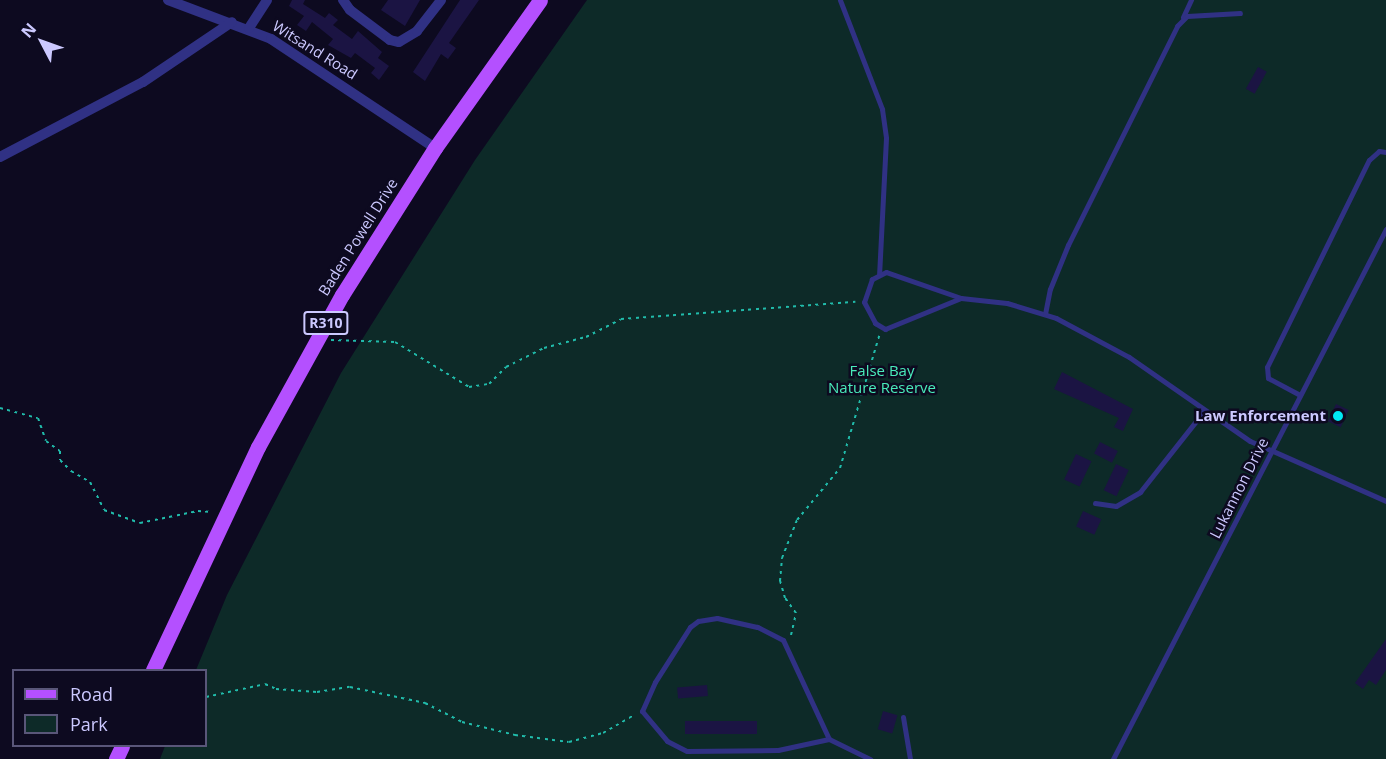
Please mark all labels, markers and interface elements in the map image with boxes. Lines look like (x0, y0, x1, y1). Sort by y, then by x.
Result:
north arrow (12, 12, 72, 72)
street label: Witsand Road (269, 17, 361, 83)
text: N (16, 18, 41, 42)
street label: Baden Powell Drive (315, 175, 401, 299)
road number: R310 (302, 312, 350, 334)
park label: False Bay Nature Reserve (828, 361, 936, 396)
place label: Law Enforcement (1195, 407, 1326, 425)
marker: Law Enforcement (1331, 409, 1345, 423)
street label: Lukannon Drive (1206, 435, 1272, 541)
legend (12, 669, 207, 747)
text: Road (70, 682, 113, 706)
text: Park (70, 712, 108, 736)

